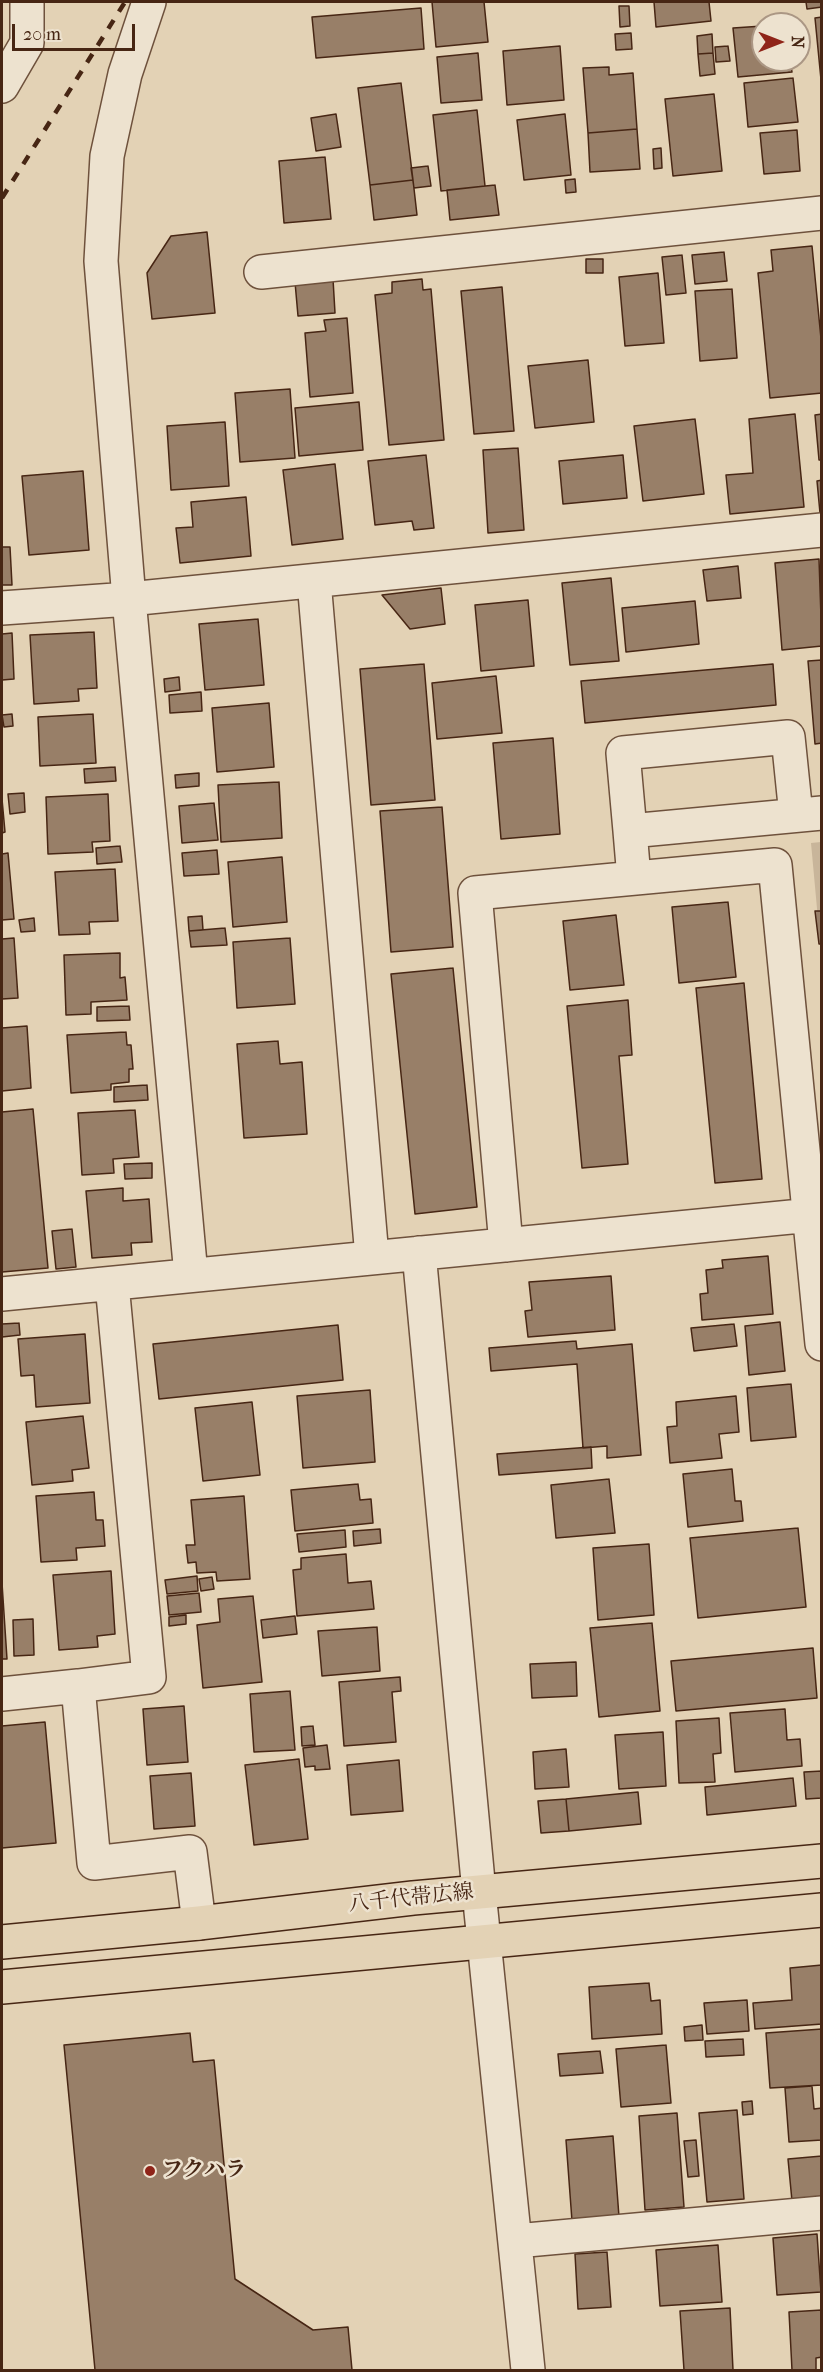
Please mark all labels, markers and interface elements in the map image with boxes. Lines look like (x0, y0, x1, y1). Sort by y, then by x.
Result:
scale bar (15, 12, 138, 50)
north arrow (751, 12, 811, 72)
text: 20 m (23, 24, 61, 45)
text: N (788, 36, 807, 48)
street label: 八千代帯広線 (347, 1880, 475, 1918)
place label: フクハラ (162, 2158, 246, 2184)
marker: フクハラ (143, 2164, 157, 2178)

